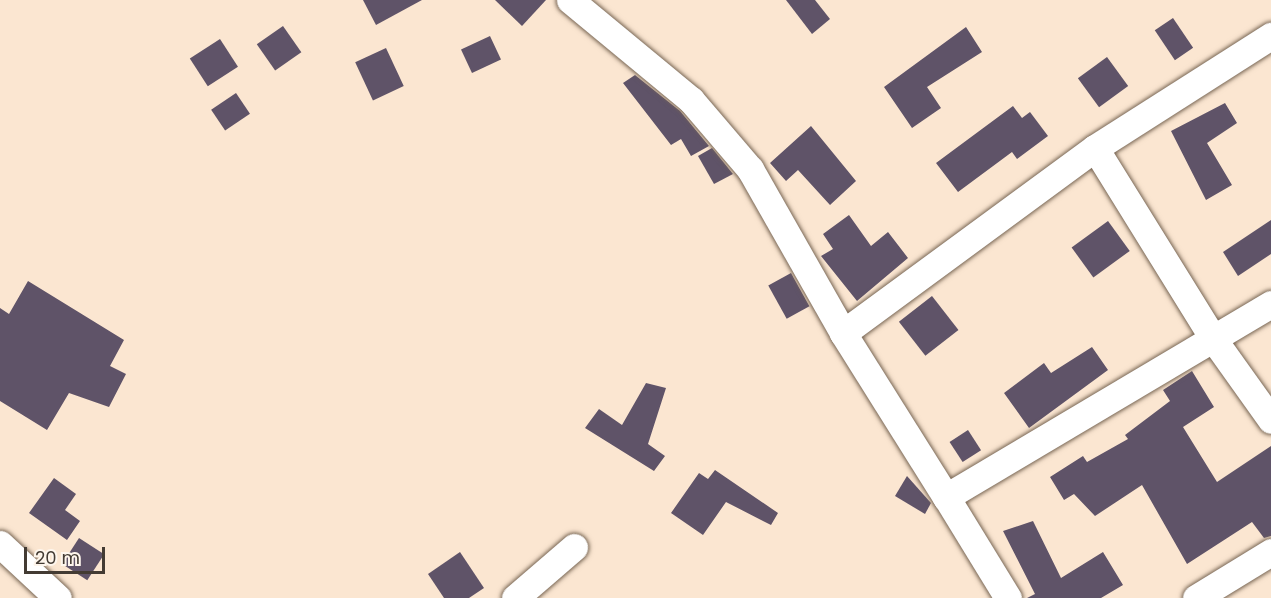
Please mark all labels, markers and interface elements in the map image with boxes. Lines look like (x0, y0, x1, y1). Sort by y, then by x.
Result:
scale bar (27, 535, 108, 573)
text: 20 m (35, 545, 80, 570)

